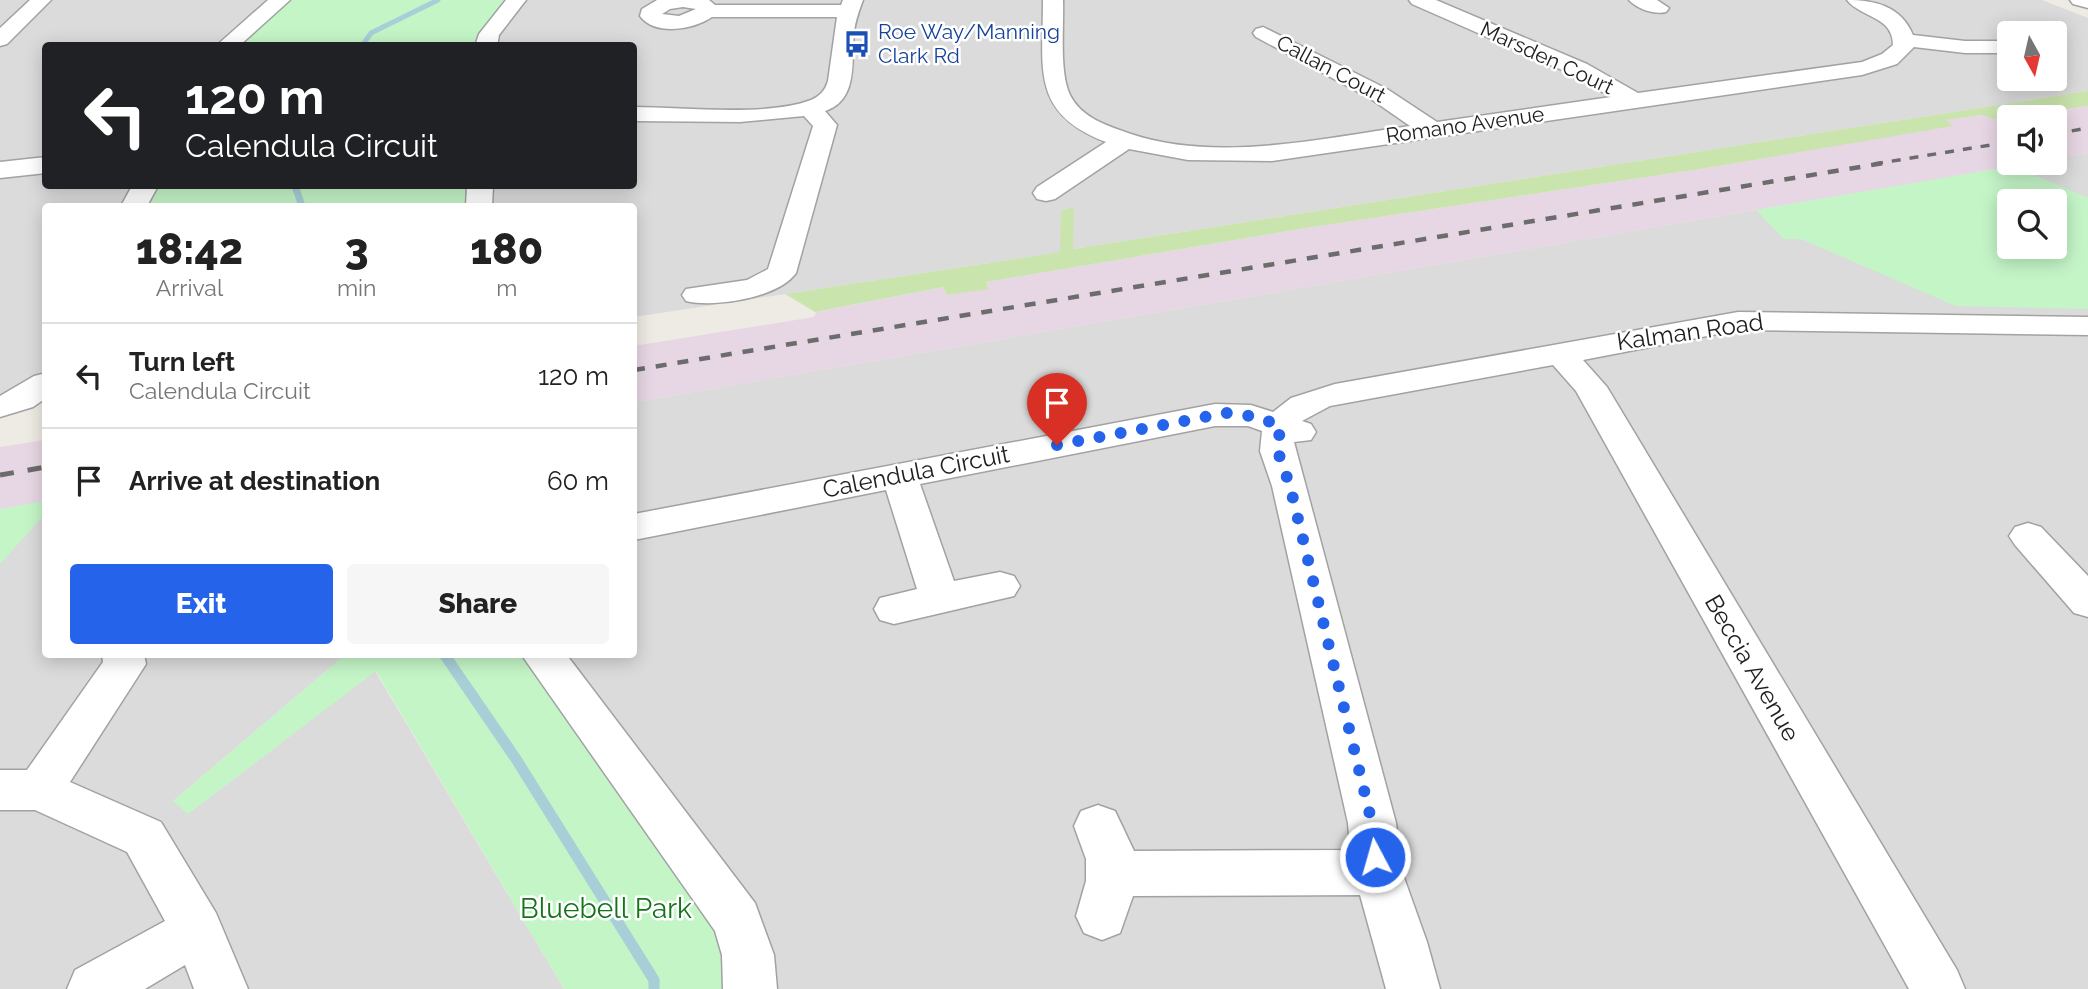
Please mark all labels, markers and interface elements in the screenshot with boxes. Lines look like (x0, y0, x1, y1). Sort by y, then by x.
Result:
street label: Marsden Court (1477, 16, 1618, 99)
place label: Roe Way/Manning Clark Rd (878, 19, 1060, 68)
north arrow (1997, 21, 2067, 91)
map controls (1997, 21, 2067, 259)
bus stop icon: Roe Way/Manning Clark Rd (842, 29, 872, 59)
street label: Callan Court (1272, 29, 1390, 108)
text: 120 m (185, 68, 324, 125)
icon: left (70, 70, 161, 161)
street label: Romano Avenue (1384, 101, 1546, 148)
button: sound (1997, 105, 2067, 175)
text: Calendula Circuit (185, 127, 438, 164)
button: search (1997, 189, 2067, 259)
text: 18:42 (136, 225, 243, 274)
text: 3 (345, 225, 369, 274)
text: 180 (470, 225, 543, 274)
text: Arrival (156, 274, 223, 301)
text: min (337, 274, 376, 301)
text: m (496, 274, 517, 301)
street label: Kalman Road (1615, 307, 1765, 356)
text: Turn left (129, 347, 235, 377)
icon: left (70, 357, 108, 395)
text: 120 m (538, 361, 609, 391)
pin (1027, 373, 1087, 445)
text: Calendula Circuit (129, 377, 311, 404)
icon: arrive (1038, 384, 1076, 422)
street label: Calendula Circuit (820, 439, 1012, 504)
icon: arrive (70, 462, 108, 500)
text: Arrive at destination (129, 466, 380, 496)
text: 60 m (547, 466, 609, 496)
button: Exit (70, 564, 333, 644)
button: Share (347, 564, 609, 644)
street label: Beccia Avenue (1699, 589, 1806, 746)
position arrow (1338, 820, 1412, 894)
park label: Bluebell Park (520, 892, 692, 925)

